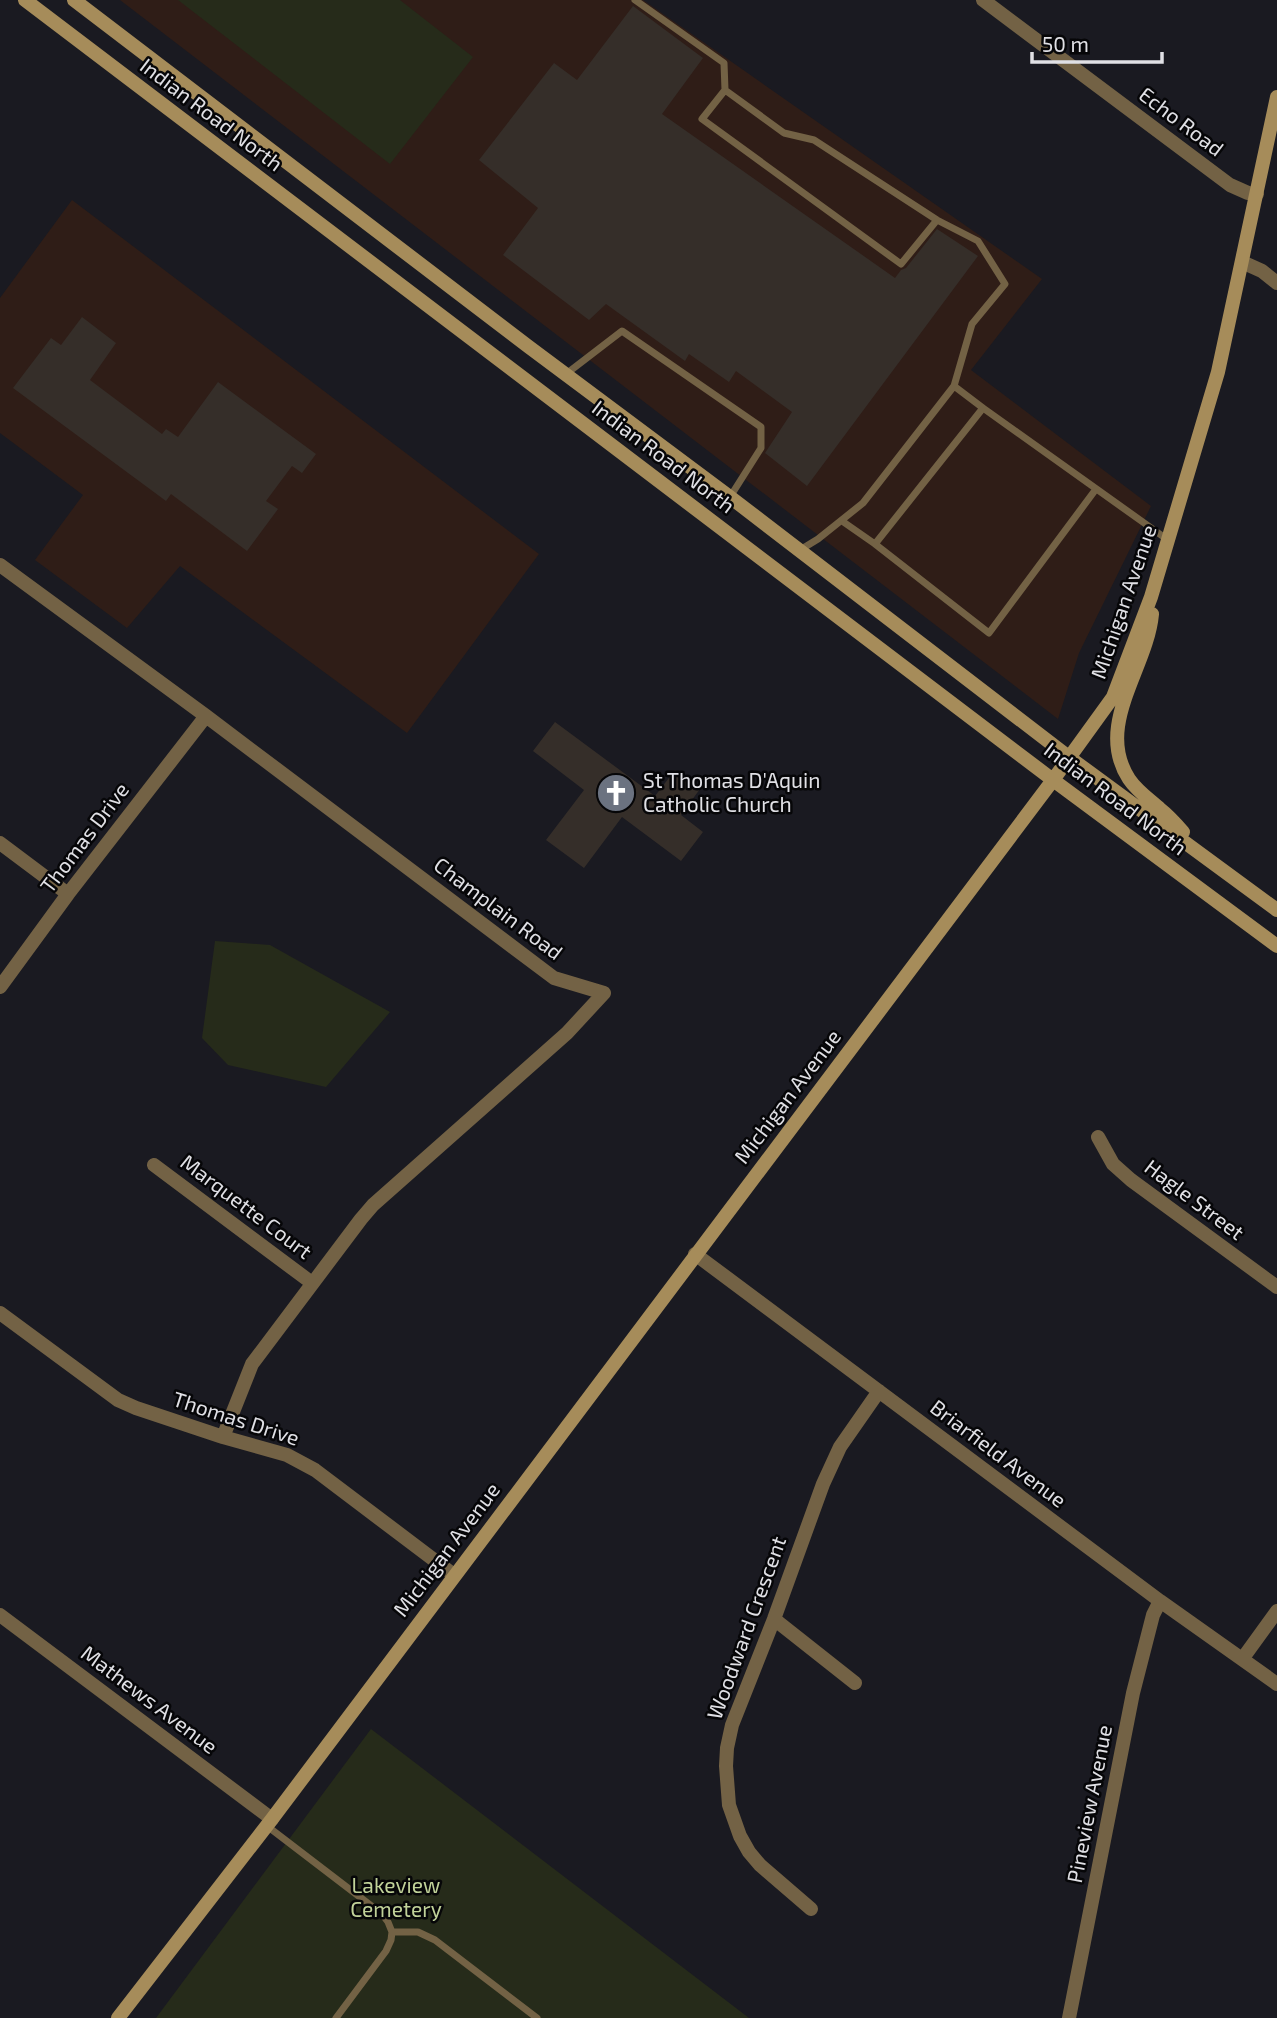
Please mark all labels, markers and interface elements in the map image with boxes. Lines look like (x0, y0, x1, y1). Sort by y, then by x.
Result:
scale bar (1032, 21, 1162, 65)
text: 50 m (1042, 31, 1089, 56)
street label: Indian Road North (136, 52, 288, 175)
street label: Echo Road (1135, 81, 1229, 161)
street label: Indian Road North (588, 394, 740, 517)
street label: Michigan Avenue (1085, 521, 1161, 682)
street label: Indian Road North (1040, 736, 1192, 859)
place label: St Thomas D'Aquin Catholic Church (643, 767, 820, 816)
church icon: St Thomas D'Aquin Catholic Church (595, 772, 637, 814)
street label: Thomas Drive (34, 777, 133, 897)
street label: Champlain Road (430, 851, 568, 964)
street label: Michigan Avenue (728, 1024, 845, 1168)
street label: Marquette Court (176, 1148, 317, 1263)
street label: Hagle Street (1140, 1153, 1249, 1244)
street label: Thomas Drive (170, 1385, 303, 1450)
street label: Briarfield Avenue (926, 1394, 1072, 1512)
street label: Michigan Avenue (387, 1477, 504, 1621)
street label: Woodward Crescent (701, 1533, 790, 1722)
street label: Mathews Avenue (77, 1639, 223, 1758)
street label: Pineview Avenue (1061, 1723, 1116, 1885)
park label: Lakeview Cemetery (350, 1872, 442, 1921)

